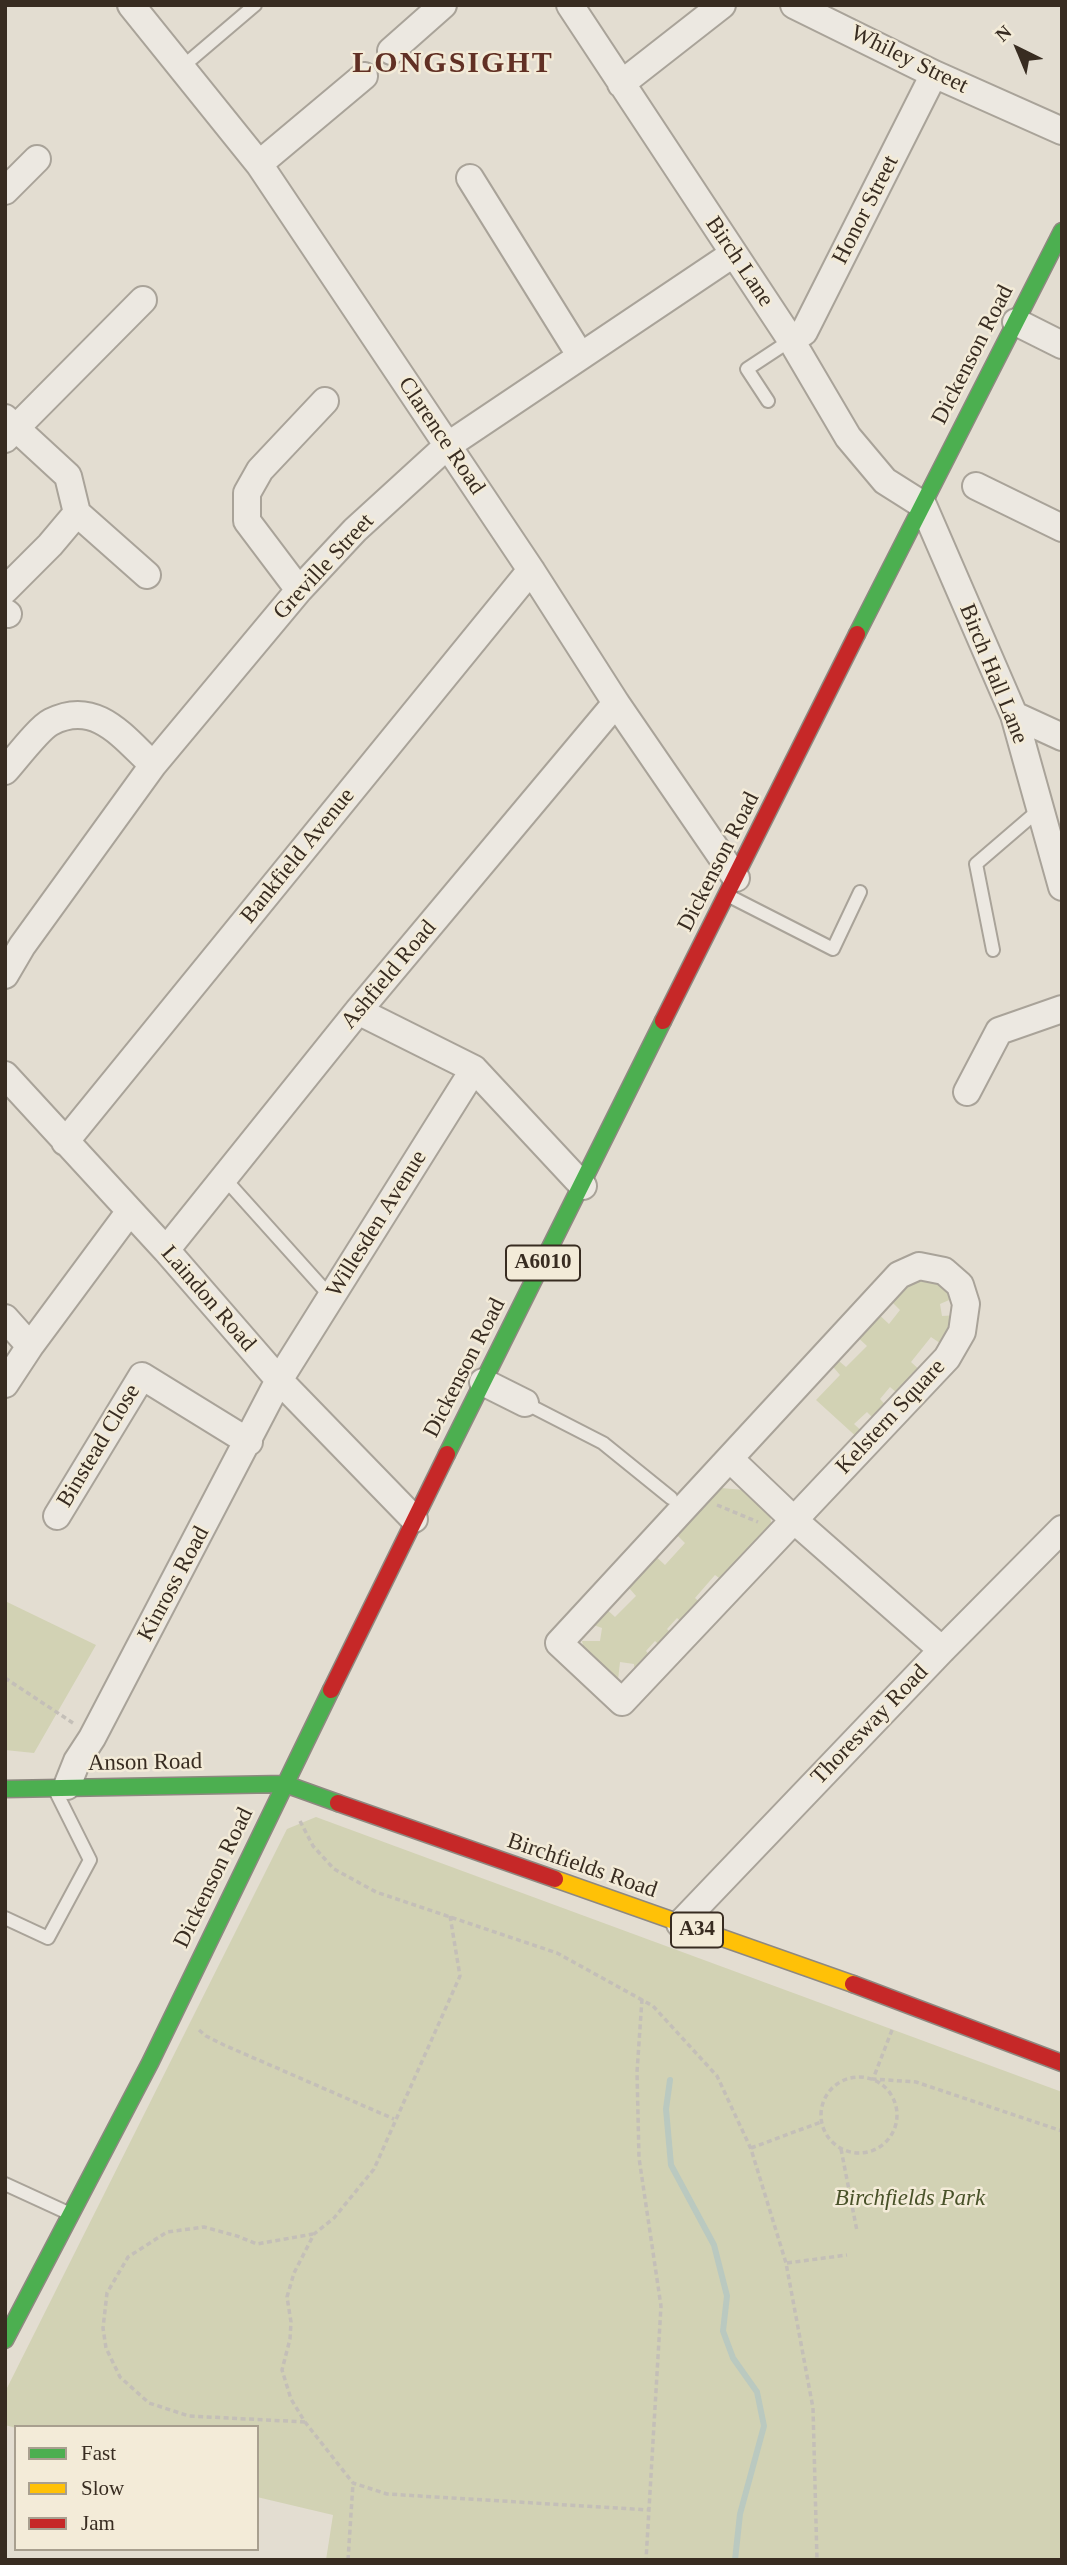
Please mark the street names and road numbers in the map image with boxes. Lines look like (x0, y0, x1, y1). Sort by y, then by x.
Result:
street label: Whiley Street (846, 20, 972, 100)
street label: Honor Street (827, 151, 905, 269)
street label: Birch Lane (699, 212, 779, 312)
street label: Dickenson Road (926, 281, 1020, 429)
street label: Clarence Road (392, 372, 490, 500)
street label: Greville Street (268, 508, 380, 626)
street label: Birch Hall Lane (952, 600, 1034, 748)
street label: Bankfield Avenue (235, 783, 361, 929)
street label: Dickenson Road (672, 788, 766, 936)
street label: Ashfield Road (336, 915, 442, 1035)
street label: Willesden Avenue (321, 1145, 433, 1303)
street label: Laindon Road (155, 1241, 261, 1357)
road number: A6010 (506, 1246, 580, 1280)
street label: Dickenson Road (418, 1294, 512, 1442)
street label: Kelstern Square (831, 1354, 951, 1480)
street label: Binstead Close (51, 1379, 147, 1513)
street label: Kinross Road (132, 1522, 216, 1646)
street label: Thoresway Road (806, 1659, 934, 1791)
street label: Anson Road (88, 1748, 202, 1778)
street label: Dickenson Road (168, 1803, 260, 1953)
street label: Birchfields Road (504, 1827, 660, 1905)
road number: A34 (671, 1912, 723, 1948)

